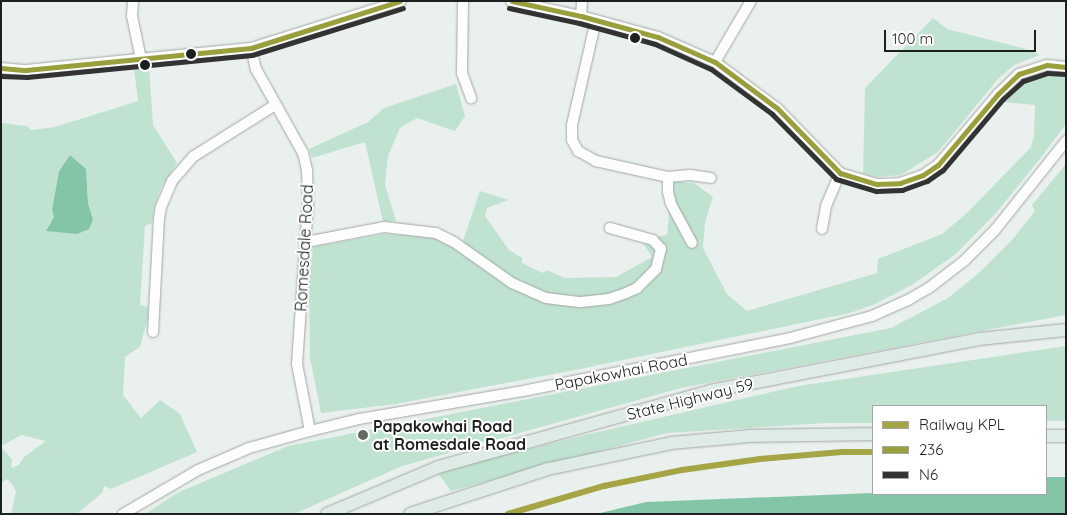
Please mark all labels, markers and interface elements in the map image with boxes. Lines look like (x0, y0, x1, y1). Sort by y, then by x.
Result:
scale bar (887, 20, 1040, 52)
text: 100 m (892, 29, 933, 48)
unlabelled marker (630, 33, 640, 43)
unlabelled marker (186, 49, 196, 59)
unlabelled marker (140, 60, 150, 70)
street label: Romesdale Road (291, 184, 317, 312)
street label: Papakowhai Road (553, 350, 689, 394)
street label: State Highway 59 (625, 374, 755, 424)
legend (872, 405, 1047, 495)
text: Railway KPL (919, 415, 1005, 434)
place label: Papakowhai Road at Romesdale Road (373, 416, 526, 454)
marker: Papakowhai Road at Romesdale Road (357, 429, 369, 441)
text: 236 (919, 440, 943, 459)
text: N6 (919, 465, 938, 484)

